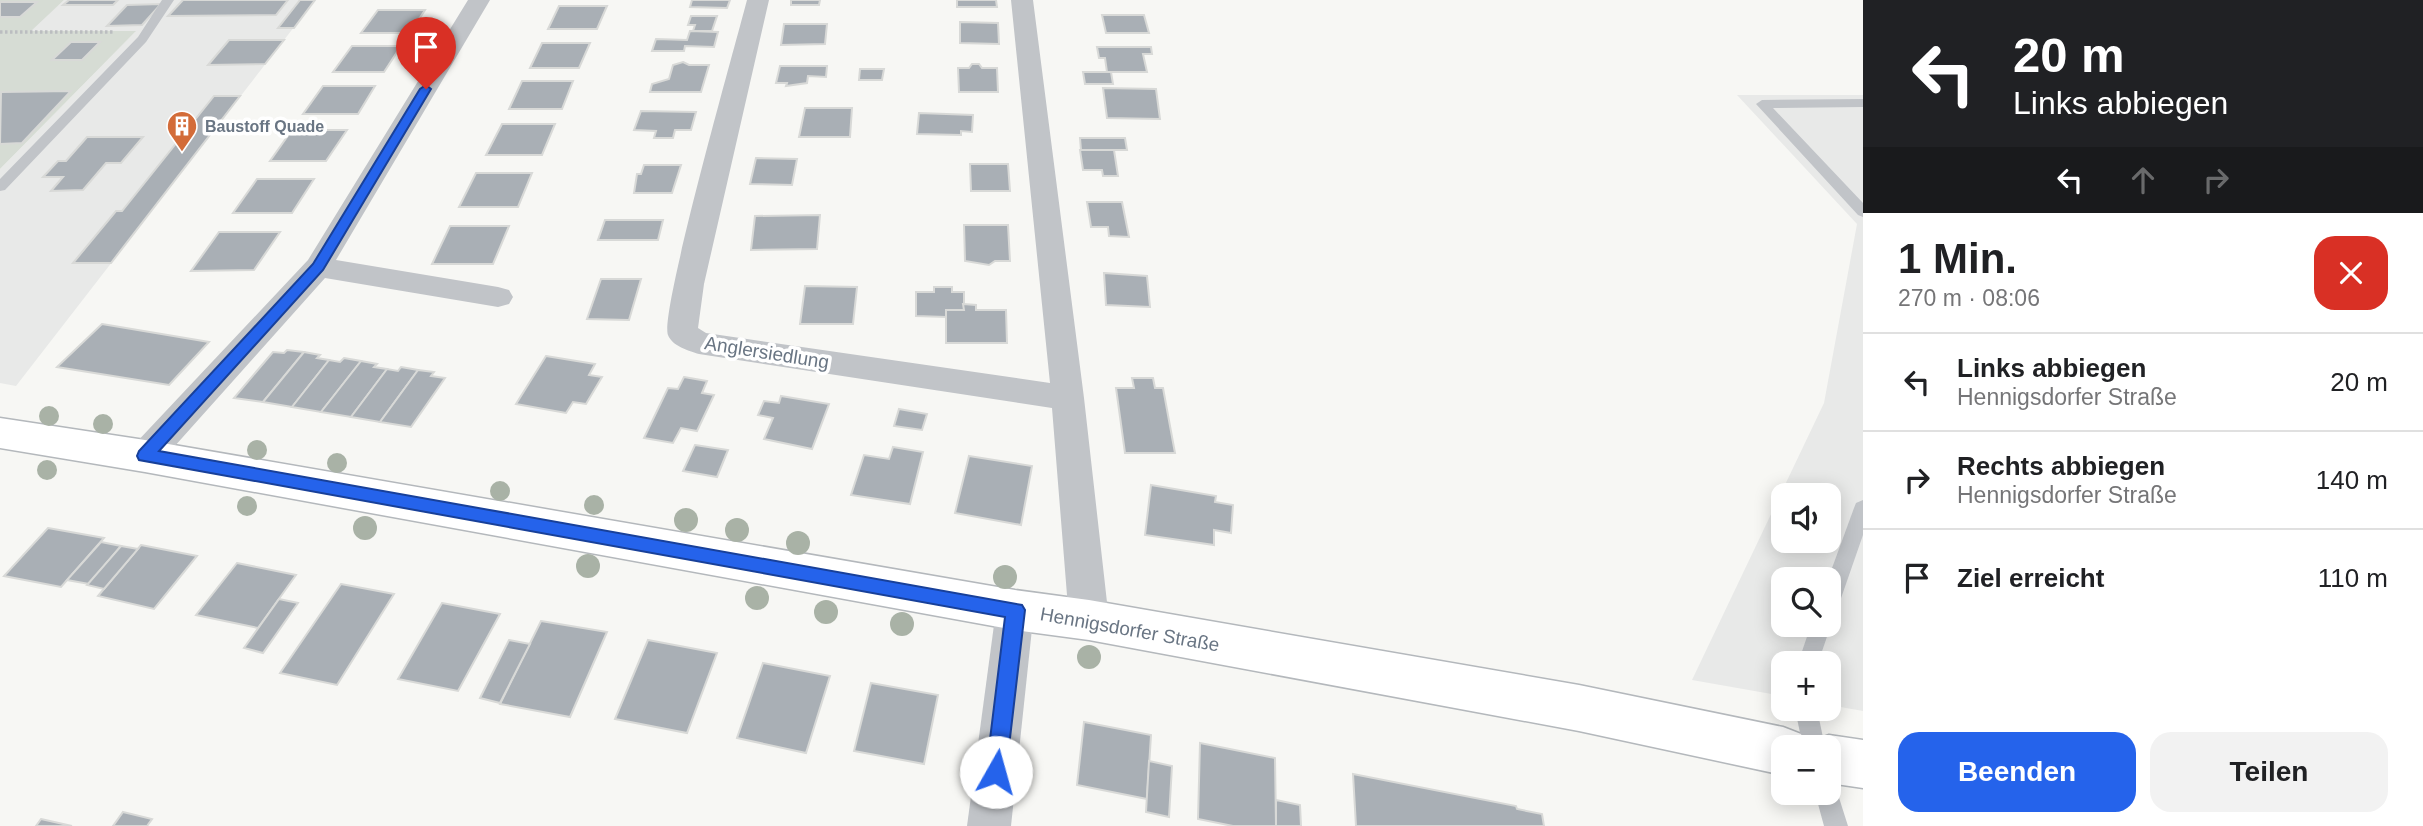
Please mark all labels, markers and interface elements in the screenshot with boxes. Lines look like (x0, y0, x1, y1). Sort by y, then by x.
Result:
pin (396, 17, 456, 89)
icon: arrive (407, 28, 445, 66)
icon: left (1898, 28, 1989, 119)
text: 20 m (2013, 28, 2125, 82)
text: Links abbiegen (2013, 85, 2228, 121)
building icon: Baustoff Quade (165, 109, 199, 153)
place label: Baustoff Quade (205, 118, 324, 135)
icon: left (2051, 161, 2089, 199)
icon: ahead (2124, 161, 2162, 199)
icon: right (2197, 161, 2235, 199)
text: 1 Min. (1898, 235, 2017, 282)
button: close (2314, 236, 2388, 310)
text: 270 m · 08:06 (1898, 285, 2040, 311)
street label: Anglersiedlung (703, 332, 831, 373)
text: Links abbiegen (1957, 353, 2146, 383)
icon: left (1898, 363, 1936, 401)
text: 20 m (2330, 367, 2388, 397)
text: Hennigsdorfer Straße (1957, 384, 2177, 410)
text: Rechts abbiegen (1957, 451, 2165, 481)
icon: right (1898, 461, 1936, 499)
text: 140 m (2316, 465, 2388, 495)
text: Hennigsdorfer Straße (1957, 482, 2177, 508)
map controls (1771, 483, 1841, 805)
button: sound (1771, 483, 1841, 553)
icon: arrive (1898, 559, 1936, 597)
text: Ziel erreicht (1957, 563, 2104, 593)
text: 110 m (2318, 563, 2388, 593)
button: search (1771, 567, 1841, 637)
street label: Hennigsdorfer Straße (1039, 603, 1221, 656)
button: + (1771, 651, 1841, 721)
button: Beenden (1898, 732, 2136, 812)
button: Teilen (2150, 732, 2388, 812)
position arrow (959, 735, 1033, 809)
button: − (1771, 735, 1841, 805)

